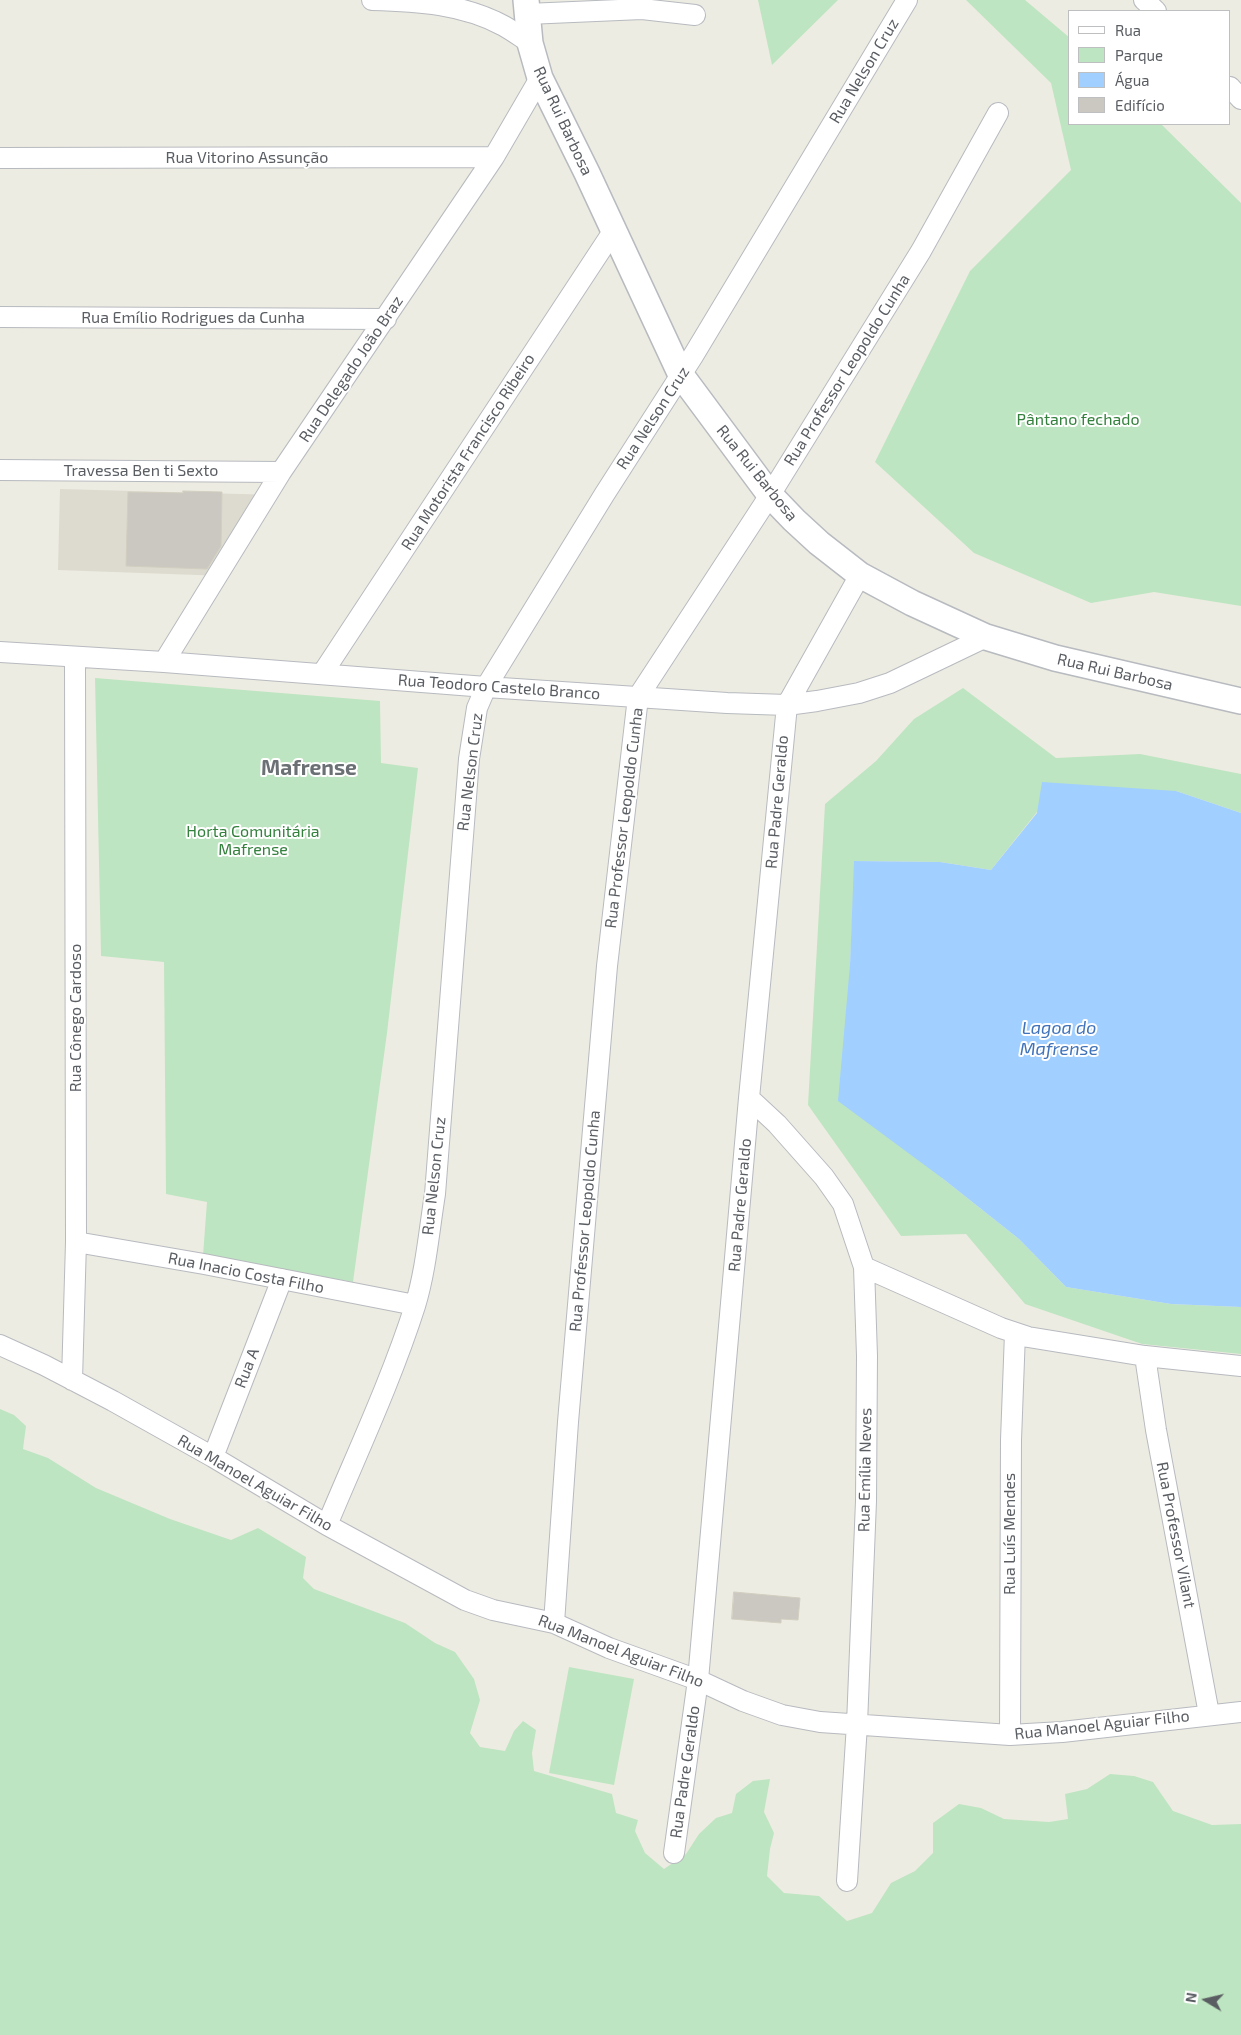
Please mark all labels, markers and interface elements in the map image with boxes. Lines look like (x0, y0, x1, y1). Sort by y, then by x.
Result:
legend (1068, 10, 1231, 125)
street label: Rua Nelson Cruz (825, 15, 903, 127)
text: Rua (1115, 21, 1141, 39)
text: Parque (1115, 46, 1163, 64)
street label: Rua Rui Barbosa (529, 63, 597, 179)
text: Água (1115, 71, 1150, 89)
text: Edifício (1115, 96, 1165, 114)
street label: Rua Vitorino Assunção (166, 148, 328, 168)
street label: Rua Professor Leopoldo Cunha (780, 271, 914, 469)
street label: Rua Delegado João Braz (295, 292, 407, 446)
street label: Rua Emílio Rodrigues da Cunha (81, 308, 305, 328)
street label: Rua Motorista Francisco Ribeiro (397, 350, 539, 554)
street label: Rua Nelson Cruz (613, 363, 693, 473)
park label: Pântano fechado (1017, 410, 1139, 430)
street label: Rua Rui Barbosa (712, 421, 802, 525)
street label: Travessa Ben ti Sexto (64, 461, 218, 481)
street label: Rua Rui Barbosa (1055, 649, 1175, 695)
street label: Rua Teodoro Castelo Branco (397, 670, 601, 704)
street label: Rua Professor Leopoldo Cunha (601, 706, 647, 930)
street label: Rua Nelson Cruz (453, 712, 487, 832)
street label: Rua Padre Geraldo (762, 734, 792, 870)
district label: Mafrense (261, 755, 357, 781)
park label: Horta Comunitária Mafrense (186, 822, 320, 860)
street label: Rua Cônego Cardoso (66, 944, 86, 1092)
water label: Lagoa do Mafrense (1020, 1017, 1098, 1060)
street label: Rua Professor Leopoldo Cunha (566, 1109, 604, 1333)
street label: Rua Nelson Cruz (418, 1116, 450, 1236)
street label: Rua Padre Geraldo (725, 1137, 755, 1273)
street label: Rua Inacio Costa Filho (166, 1248, 326, 1298)
street label: Rua A (231, 1345, 263, 1391)
street label: Rua Emília Neves (854, 1408, 876, 1532)
street label: Rua Manoel Aguiar Filho (174, 1431, 336, 1535)
street label: Rua Professor Vilant (1152, 1460, 1200, 1610)
street label: Rua Luís Mendes (1000, 1473, 1020, 1595)
street label: Rua Manoel Aguiar Filho (535, 1611, 707, 1691)
street label: Rua Padre Geraldo (666, 1704, 704, 1840)
street label: Rua Manoel Aguiar Filho (1014, 1706, 1190, 1744)
north arrow (1181, 1975, 1231, 2025)
text: N (1182, 1991, 1200, 2004)

